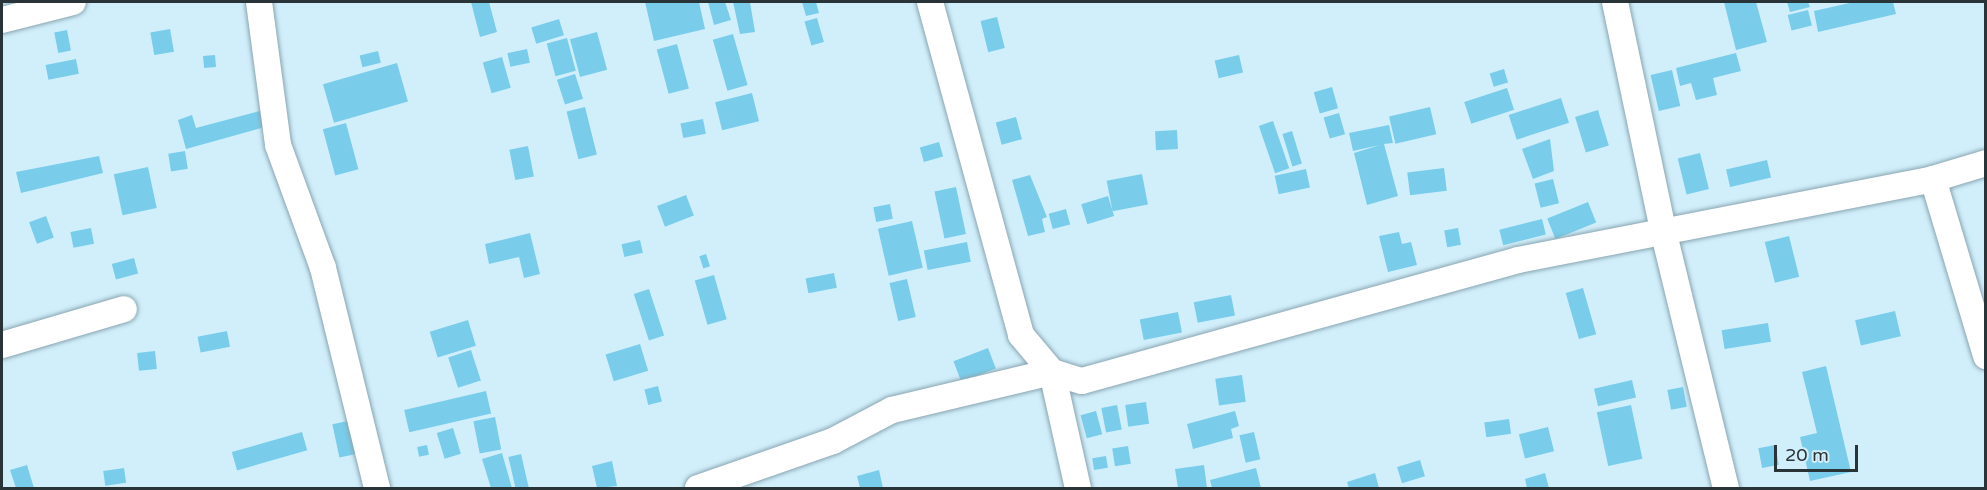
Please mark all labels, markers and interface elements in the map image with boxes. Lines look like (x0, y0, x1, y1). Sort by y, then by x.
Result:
scale bar (1777, 433, 1861, 471)
text: 20 m (1785, 444, 1829, 466)

